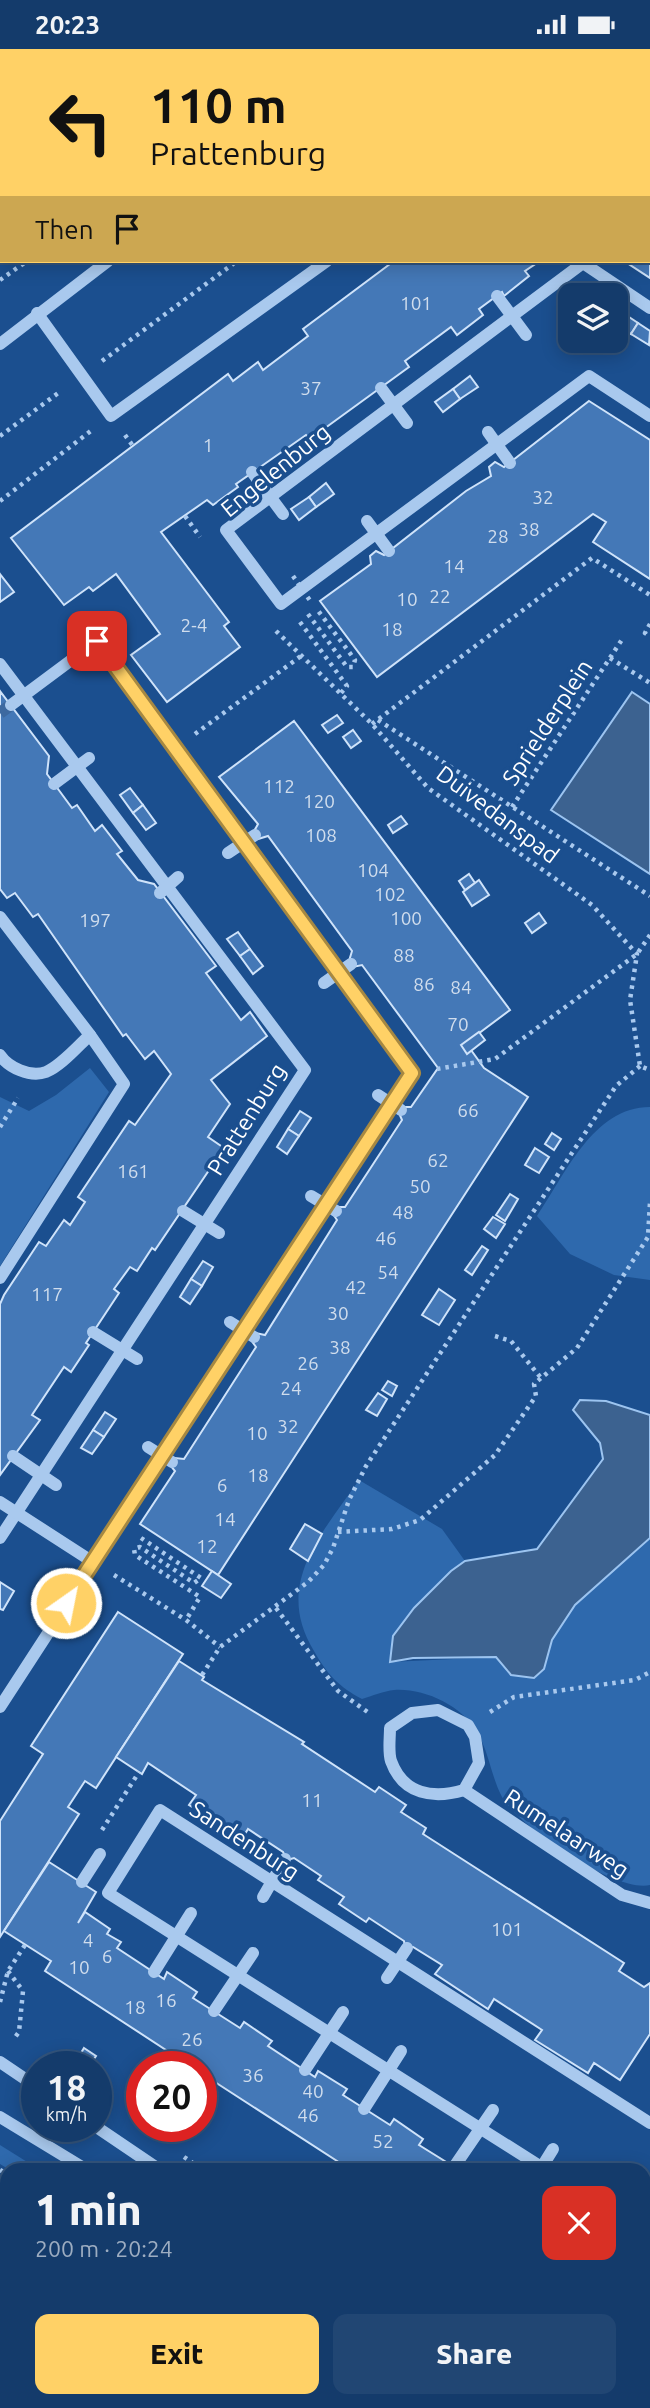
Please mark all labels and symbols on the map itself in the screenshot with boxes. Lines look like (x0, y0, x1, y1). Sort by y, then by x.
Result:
house number: 101 (400, 292, 432, 314)
house number: 37 (300, 377, 322, 399)
street label: Engelenburg (216, 419, 334, 521)
house number: 1 (203, 434, 213, 456)
house number: 32 (532, 486, 554, 508)
house number: 38 (518, 518, 540, 540)
house number: 28 (487, 525, 509, 547)
house number: 14 (443, 555, 465, 577)
house number: 22 (429, 585, 451, 607)
house number: 10 (396, 588, 418, 610)
pin (67, 611, 127, 671)
house number: 2-4 (181, 614, 207, 636)
house number: 18 (381, 618, 403, 640)
street label: Sprielderplein (497, 655, 597, 789)
street label: Duivedanspad (432, 760, 564, 868)
house number: 112 (263, 775, 295, 797)
house number: 120 (303, 790, 335, 812)
house number: 108 (305, 824, 337, 846)
house number: 104 (357, 859, 389, 881)
house number: 102 (374, 883, 406, 905)
house number: 100 (390, 907, 422, 929)
house number: 197 (79, 909, 111, 931)
house number: 88 (393, 944, 415, 966)
house number: 86 (413, 973, 435, 995)
house number: 84 (450, 976, 472, 998)
house number: 70 (447, 1013, 469, 1035)
street label: Prattenburg (202, 1059, 290, 1179)
house number: 66 (457, 1099, 479, 1121)
house number: 62 (427, 1149, 449, 1171)
house number: 161 (117, 1160, 149, 1182)
house number: 50 (409, 1175, 431, 1197)
house number: 48 (392, 1201, 414, 1223)
house number: 46 (375, 1227, 397, 1249)
house number: 54 (377, 1261, 399, 1283)
house number: 42 (345, 1276, 367, 1298)
house number: 117 (31, 1283, 63, 1305)
house number: 30 (327, 1302, 349, 1324)
house number: 38 (329, 1336, 351, 1358)
house number: 26 (297, 1352, 319, 1374)
house number: 24 (280, 1377, 302, 1399)
house number: 32 (277, 1415, 299, 1437)
house number: 10 (246, 1422, 268, 1444)
house number: 18 (247, 1464, 269, 1486)
house number: 6 (217, 1474, 227, 1496)
house number: 14 (214, 1508, 236, 1530)
house number: 12 (196, 1535, 218, 1557)
position arrow (29, 1566, 103, 1640)
street label: Rumelaarweg (500, 1784, 634, 1882)
house number: 11 (301, 1789, 323, 1811)
street label: Sandenburg (186, 1796, 304, 1884)
house number: 101 (491, 1918, 523, 1940)
house number: 4 (83, 1929, 93, 1951)
house number: 6 (102, 1945, 112, 1967)
house number: 10 (68, 1956, 90, 1978)
house number: 16 (155, 1989, 177, 2011)
house number: 18 (124, 1996, 146, 2018)
house number: 26 (181, 2028, 203, 2050)
speed limit sign: 20 (126, 2051, 217, 2142)
house number: 36 (242, 2064, 264, 2086)
house number: 40 (302, 2080, 324, 2102)
house number: 46 (297, 2104, 319, 2126)
house number: 52 (372, 2130, 394, 2152)

